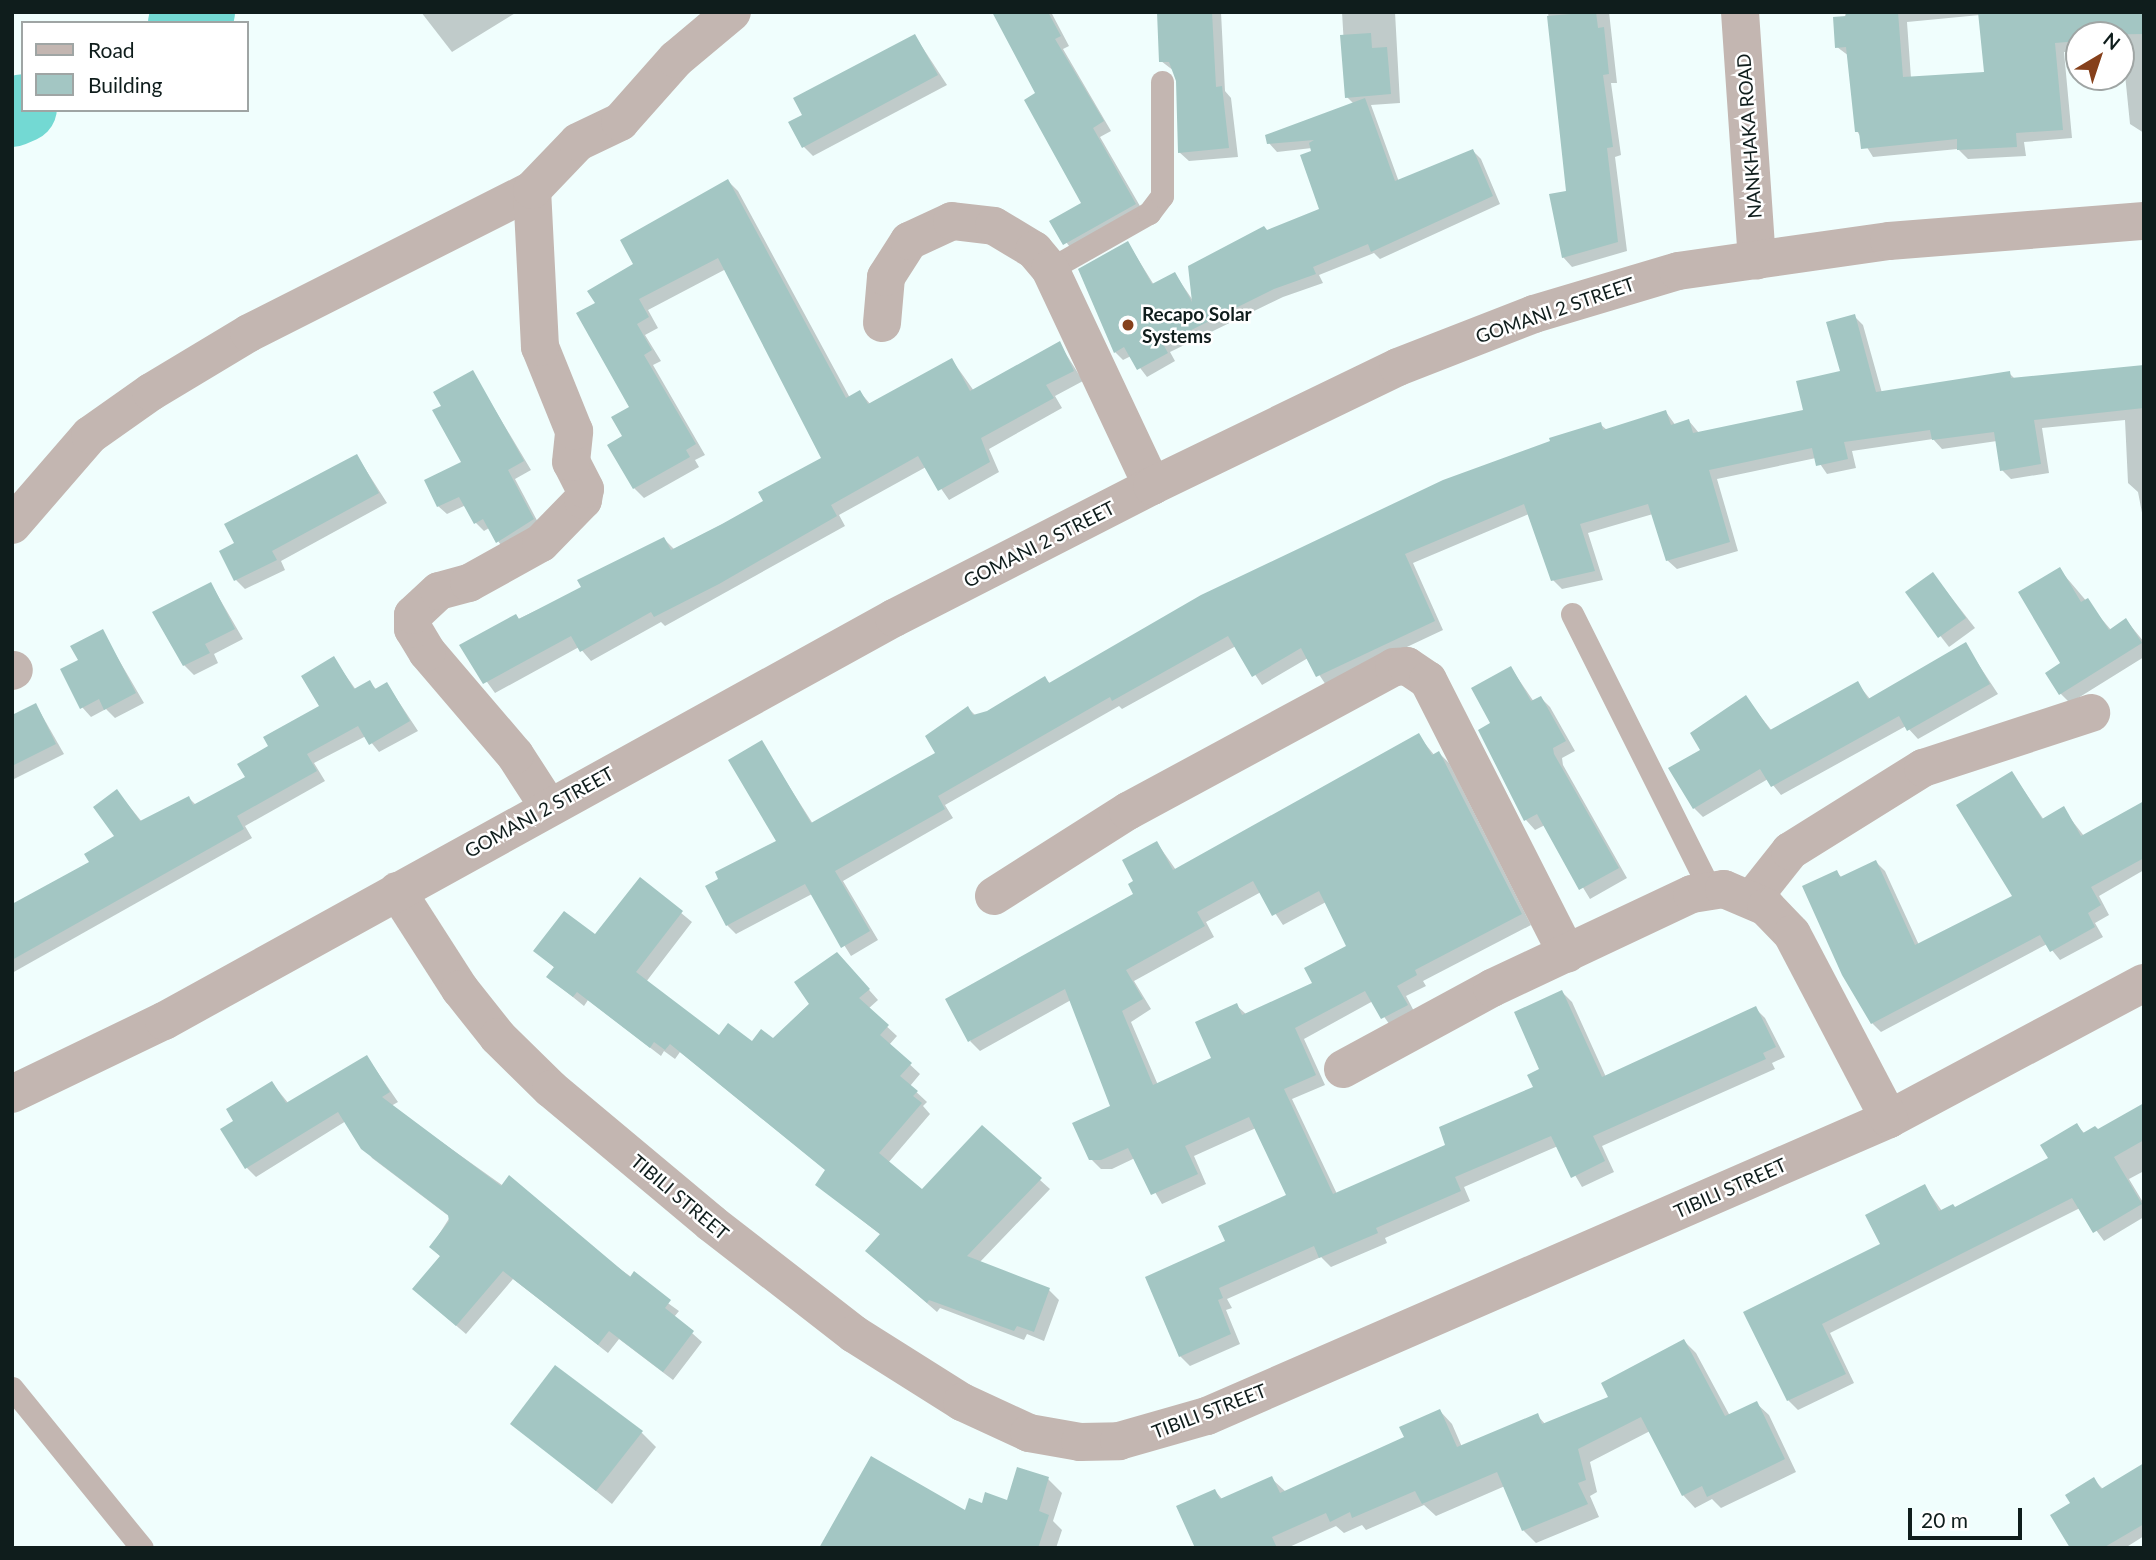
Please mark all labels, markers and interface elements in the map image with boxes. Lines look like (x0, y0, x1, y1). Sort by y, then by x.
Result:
legend (21, 21, 248, 112)
north arrow (2065, 21, 2135, 91)
text: N (2099, 27, 2125, 54)
text: Road (88, 37, 135, 62)
street label: NANKHAKA ROAD (1732, 52, 1766, 220)
text: Building (88, 72, 163, 97)
street label: GOMANI 2 STREET (1472, 272, 1638, 348)
place label: Recapo Solar Systems (1142, 303, 1252, 347)
marker: Recapo Solar Systems (1120, 317, 1136, 333)
street label: GOMANI 2 STREET (960, 496, 1118, 592)
street label: GOMANI 2 STREET (461, 762, 617, 862)
street label: TIBILI STREET (626, 1149, 734, 1245)
street label: TIBILI STREET (1670, 1153, 1790, 1223)
street label: TIBILI STREET (1149, 1379, 1269, 1443)
scale bar (1911, 1494, 2025, 1538)
text: 20 m (1921, 1507, 1968, 1532)

